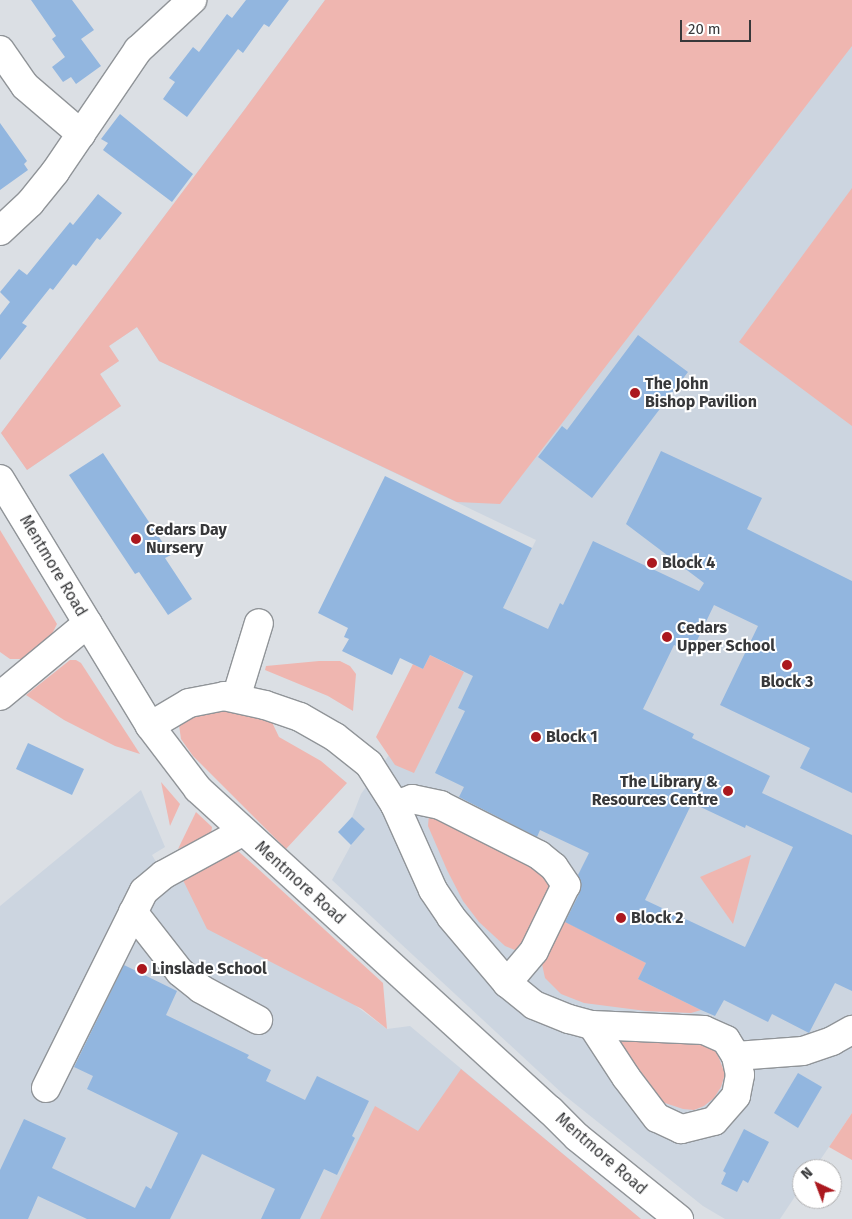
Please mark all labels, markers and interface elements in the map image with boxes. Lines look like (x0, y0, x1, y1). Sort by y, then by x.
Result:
scale bar (682, 10, 753, 42)
text: 20 m (688, 20, 721, 38)
place label: The John Bishop Pavilion (645, 374, 757, 412)
marker: The John Bishop Pavilion (629, 387, 641, 399)
street label: Mentmore Road (15, 512, 91, 620)
place label: Cedars Day Nursery (146, 520, 227, 558)
marker: Cedars Day Nursery (130, 533, 142, 545)
place label: Block 4 (662, 553, 715, 573)
marker: Block 4 (646, 557, 658, 569)
place label: Cedars Upper School (677, 618, 775, 656)
marker: Cedars Upper School (661, 631, 673, 643)
marker: Block 3 (781, 659, 793, 671)
place label: Block 3 (761, 672, 813, 692)
place label: Block 1 (546, 727, 598, 747)
marker: Block 1 (530, 731, 542, 743)
place label: The Library & Resources Centre (592, 772, 718, 810)
marker: The Library & Resources Centre (722, 785, 734, 797)
street label: Mentmore Road (251, 837, 349, 929)
place label: Block 2 (631, 908, 683, 928)
marker: Block 2 (615, 912, 627, 924)
place label: Linslade School (152, 959, 267, 979)
marker: Linslade School (136, 963, 148, 975)
street label: Mentmore Road (551, 1109, 651, 1199)
north arrow (792, 1159, 842, 1209)
text: N (798, 1164, 816, 1183)

